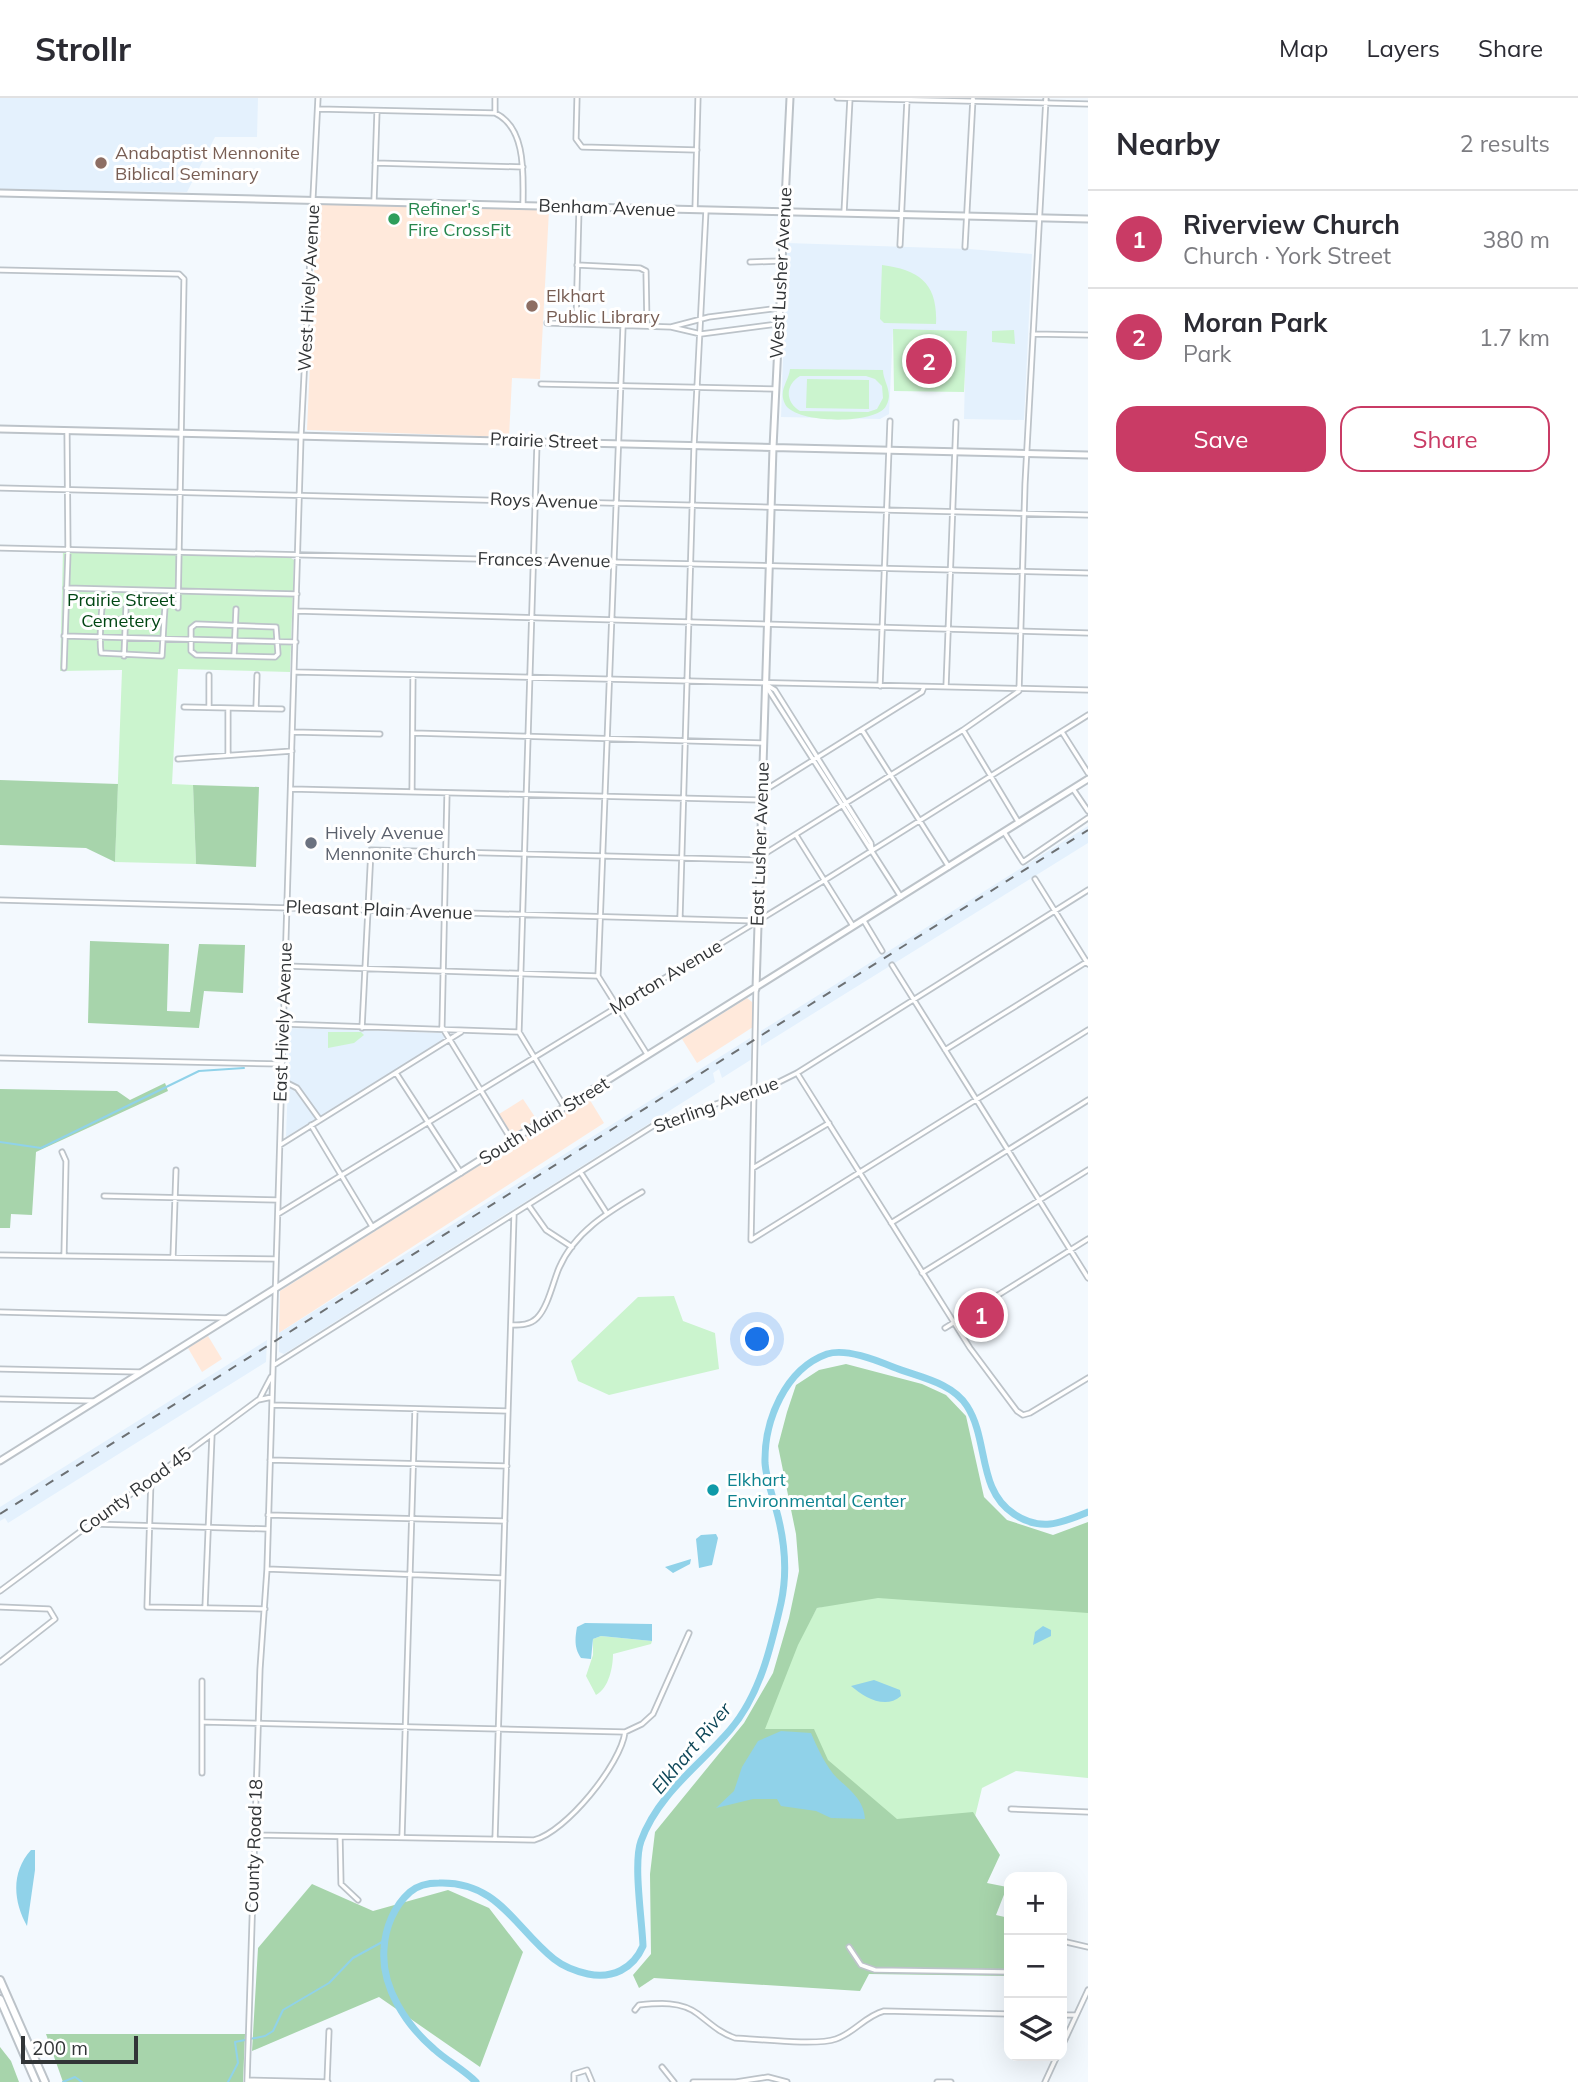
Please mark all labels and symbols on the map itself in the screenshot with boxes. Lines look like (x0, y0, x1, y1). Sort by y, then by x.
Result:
place label: Anabaptist Mennonite Biblical Seminary (115, 141, 300, 185)
marker: Anabaptist Mennonite Biblical Seminary (93, 155, 109, 171)
street label: West Lusher Avenue (765, 187, 796, 359)
street label: Benham Avenue (538, 194, 676, 221)
place label: Refiner's Fire CrossFit (408, 197, 511, 241)
street label: West Hively Avenue (293, 204, 324, 372)
marker: Refiner's Fire CrossFit (386, 211, 402, 227)
place label: Elkhart Public Library (546, 284, 660, 328)
marker: Elkhart Public Library (524, 298, 540, 314)
pin: 2 (906, 335, 952, 387)
street label: Prairie Street (490, 427, 598, 454)
street label: Roys Avenue (490, 487, 598, 514)
street label: Frances Avenue (478, 547, 610, 572)
park label: Prairie Street Cemetery (67, 588, 175, 632)
street label: East Lusher Avenue (745, 761, 774, 926)
place label: Hively Avenue Mennonite Church (325, 821, 476, 865)
marker: Hively Avenue Mennonite Church (303, 835, 319, 851)
street label: Pleasant Plain Avenue (285, 895, 473, 924)
street label: Morton Avenue (605, 934, 726, 1019)
street label: East Hively Avenue (268, 942, 297, 1102)
street label: South Main Street (474, 1071, 613, 1170)
street label: Sterling Avenue (650, 1071, 781, 1138)
pin: 1 (958, 1289, 1004, 1341)
your location (740, 1322, 774, 1356)
street label: County Road 45 (74, 1442, 196, 1539)
place label: Elkhart Environmental Center (727, 1468, 906, 1512)
marker: Elkhart Environmental Center (705, 1482, 721, 1498)
water label: Elkhart River (646, 1697, 737, 1799)
street label: County Road 18 (240, 1779, 267, 1913)
scale bar (21, 2033, 138, 2065)

